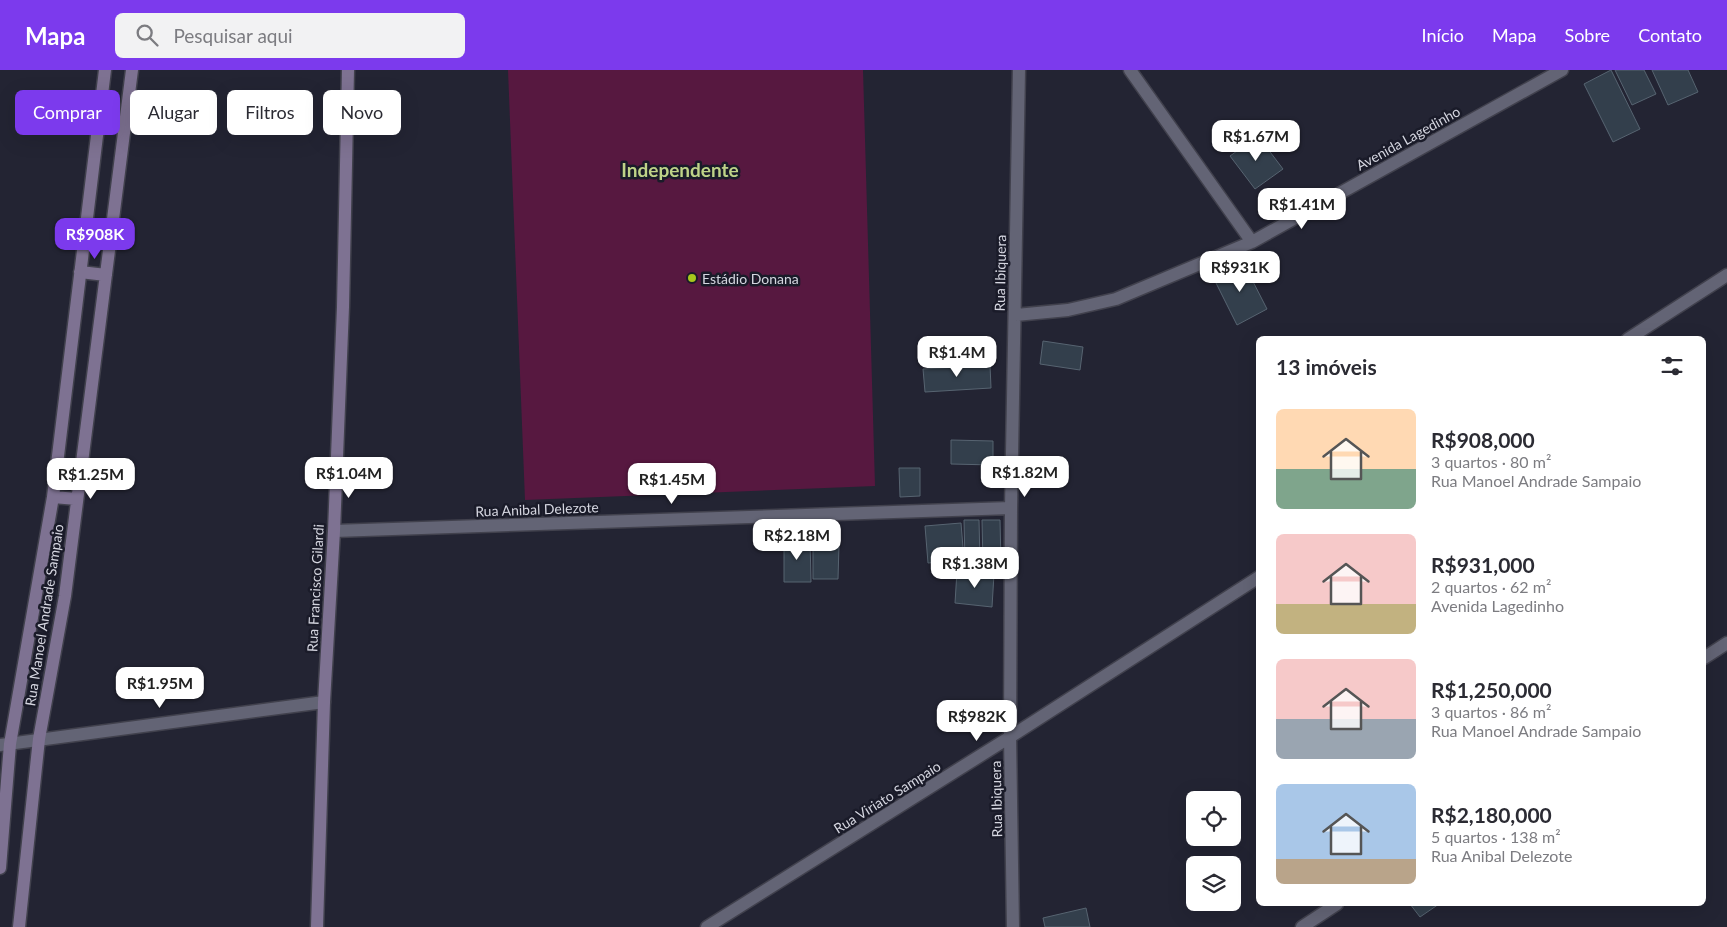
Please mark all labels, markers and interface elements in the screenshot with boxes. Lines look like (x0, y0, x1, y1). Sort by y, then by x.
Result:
search box (115, 13, 465, 58)
text: Mapa (25, 21, 85, 50)
icon: search (133, 21, 161, 49)
text: Pesquisar aqui (173, 24, 293, 47)
text: Início (1422, 24, 1464, 46)
text: Mapa (1492, 24, 1536, 46)
text: Sobre (1564, 24, 1610, 46)
text: Contato (1638, 24, 1702, 46)
chip: Comprar (15, 90, 120, 135)
chip: Alugar (130, 90, 217, 135)
chip: Filtros (227, 90, 313, 135)
chip: Novo (323, 90, 401, 135)
street label: Avenida Lagedinho (1353, 102, 1463, 174)
pin: R$1.67M (1210, 119, 1302, 162)
text: R$1.67M (1223, 126, 1289, 145)
district label: Independente (621, 158, 739, 181)
pin: R$1.41M (1256, 188, 1348, 230)
text: R$1.41M (1269, 194, 1335, 213)
pin: R$908K (54, 218, 136, 260)
text: R$908K (66, 224, 124, 243)
street label: Rua Ibiquera (991, 234, 1009, 312)
pin: R$931K (1199, 250, 1281, 293)
text: R$931K (1211, 257, 1269, 276)
place label: Estádio Donana (702, 270, 799, 287)
marker: Estádio Donana (686, 272, 698, 284)
pin: R$1.4M (916, 336, 998, 378)
text: R$1.4M (928, 342, 986, 361)
icon: filters (1658, 352, 1686, 380)
text: 13 imóveis (1276, 354, 1377, 379)
text: R$908,000 (1431, 427, 1535, 452)
icon: home (1316, 429, 1376, 489)
text: 3 quartos · 80 m² (1431, 452, 1551, 471)
pin: R$1.04M (303, 456, 395, 499)
pin: R$1.82M (979, 456, 1071, 498)
pin: R$1.25M (45, 458, 137, 500)
pin: R$1.45M (626, 462, 718, 505)
text: R$1.82M (992, 462, 1058, 481)
text: R$1.04M (316, 463, 382, 482)
text: R$1.25M (58, 464, 124, 483)
text: R$1.45M (639, 469, 705, 488)
text: Rua Manoel Andrade Sampaio (1431, 471, 1641, 490)
street label: Rua Anibal Delezote (475, 498, 599, 520)
pin: R$2.18M (751, 518, 843, 561)
street label: Rua Manoel Andrade Sampaio (21, 523, 67, 707)
street label: Rua Francisco Gilardi (303, 524, 327, 652)
text: R$2.18M (764, 525, 830, 544)
pin: R$1.38M (929, 546, 1021, 589)
text: R$931,000 (1431, 552, 1535, 577)
text: R$1.38M (942, 553, 1008, 572)
icon: home (1316, 554, 1376, 614)
text: 2 quartos · 62 m² (1431, 577, 1551, 596)
text: Avenida Lagedinho (1431, 596, 1564, 615)
pin: R$1.95M (114, 666, 206, 709)
text: R$1.95M (127, 673, 193, 692)
text: R$1,250,000 (1431, 677, 1552, 702)
icon: home (1316, 679, 1376, 739)
pin: R$982K (936, 700, 1018, 742)
text: 3 quartos · 86 m² (1431, 702, 1551, 721)
text: R$982K (948, 706, 1006, 725)
text: Rua Manoel Andrade Sampaio (1431, 721, 1641, 740)
street label: Rua Viriato Sampaio (830, 757, 944, 837)
street label: Rua Ibiquera (987, 760, 1005, 838)
map controls (1186, 791, 1241, 911)
button: locate (1186, 791, 1241, 846)
text: R$2,180,000 (1431, 802, 1552, 827)
icon: home (1316, 804, 1376, 864)
text: 5 quartos · 138 m² (1431, 827, 1561, 846)
text: Rua Anibal Delezote (1431, 846, 1572, 865)
button: layers (1186, 856, 1241, 911)

